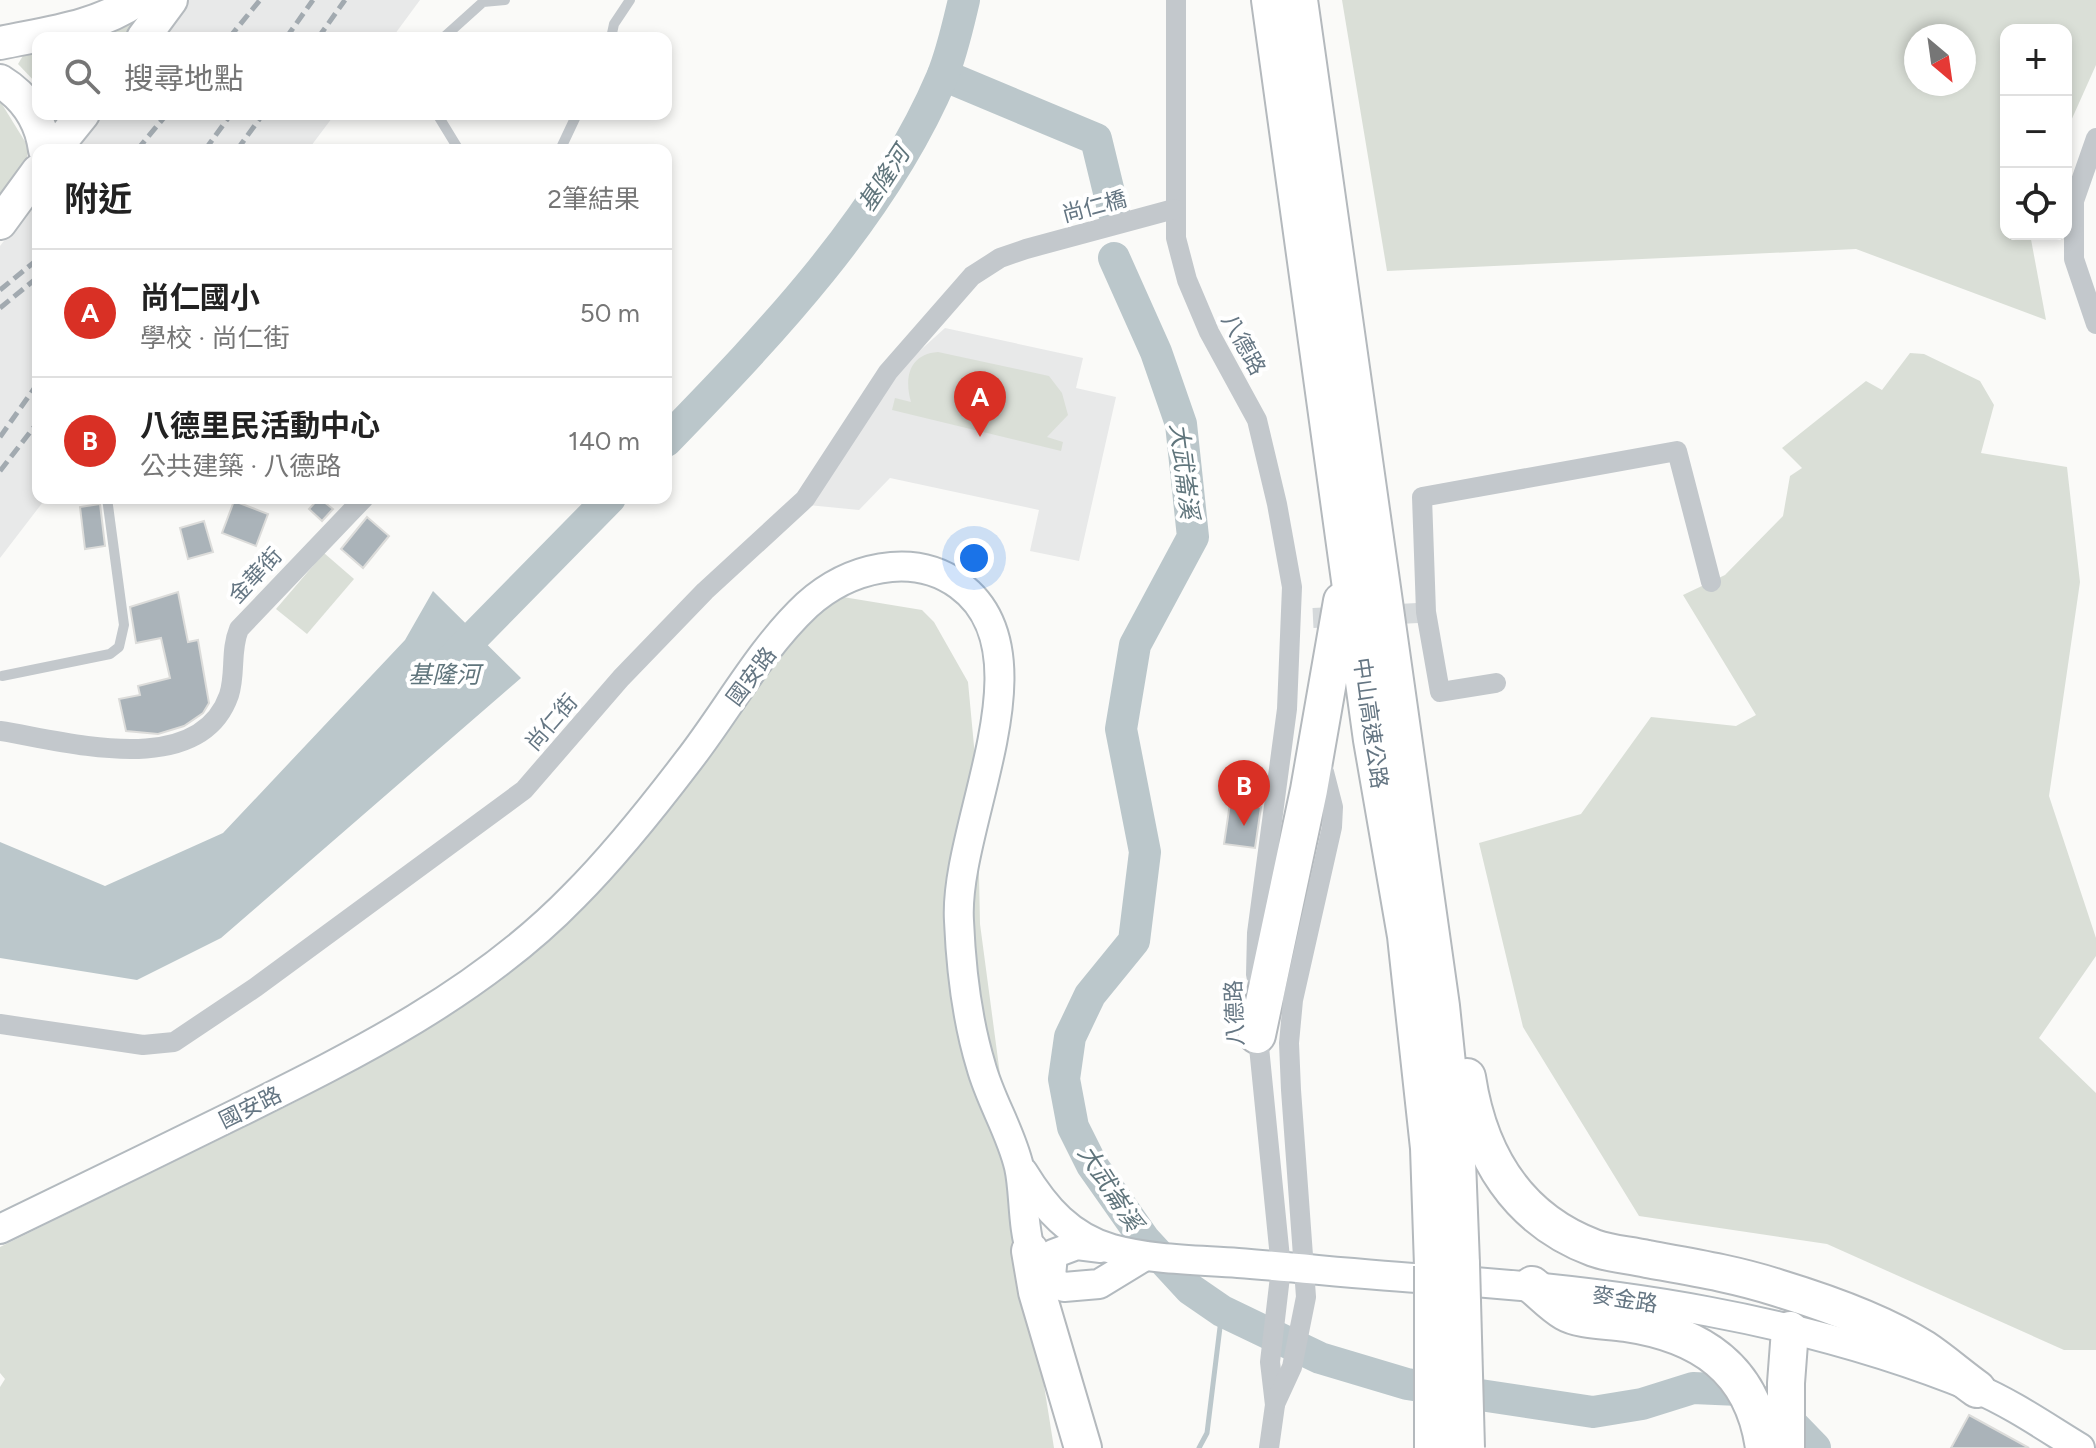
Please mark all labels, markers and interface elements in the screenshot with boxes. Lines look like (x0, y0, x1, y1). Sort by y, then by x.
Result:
north arrow (1904, 24, 1976, 96)
map controls (2000, 24, 2072, 240)
button: + (2000, 24, 2072, 96)
search box (32, 32, 672, 120)
icon: search (60, 54, 104, 98)
text: 搜尋地點 (124, 60, 244, 97)
button: − (2000, 96, 2072, 168)
water label: 基隆河 (852, 137, 918, 217)
button: locate (2000, 168, 2072, 240)
text: 附近 (64, 179, 132, 220)
text: 2筆結果 (547, 183, 640, 215)
street label: 尚仁橋 (1059, 185, 1130, 228)
text: 尚仁國小 (140, 279, 260, 316)
text: A (81, 297, 99, 329)
text: 50 m (580, 297, 640, 329)
street label: 八德路 (1216, 309, 1271, 380)
text: 學校 · 尚仁街 (140, 322, 289, 354)
pin: A (954, 371, 1006, 437)
text: 八德里民活動中心 (140, 407, 380, 444)
water label: 大武崙溪 (1164, 422, 1205, 523)
text: B (82, 425, 98, 457)
text: 140 m (568, 425, 640, 457)
text: 公共建築 · 八德路 (140, 450, 341, 482)
your location (954, 538, 994, 578)
street label: 金華街 (223, 542, 288, 609)
street label: 國安路 (721, 642, 782, 711)
street label: 中山高速公路 (1348, 656, 1393, 790)
water label: 基隆河 (408, 660, 484, 689)
street label: 尚仁街 (520, 689, 583, 756)
pin: B (1218, 760, 1270, 826)
street label: 八德路 (1220, 980, 1249, 1046)
street label: 國安路 (215, 1081, 286, 1134)
water label: 大武崙溪 (1072, 1140, 1150, 1238)
street label: 麥金路 (1590, 1281, 1660, 1318)

